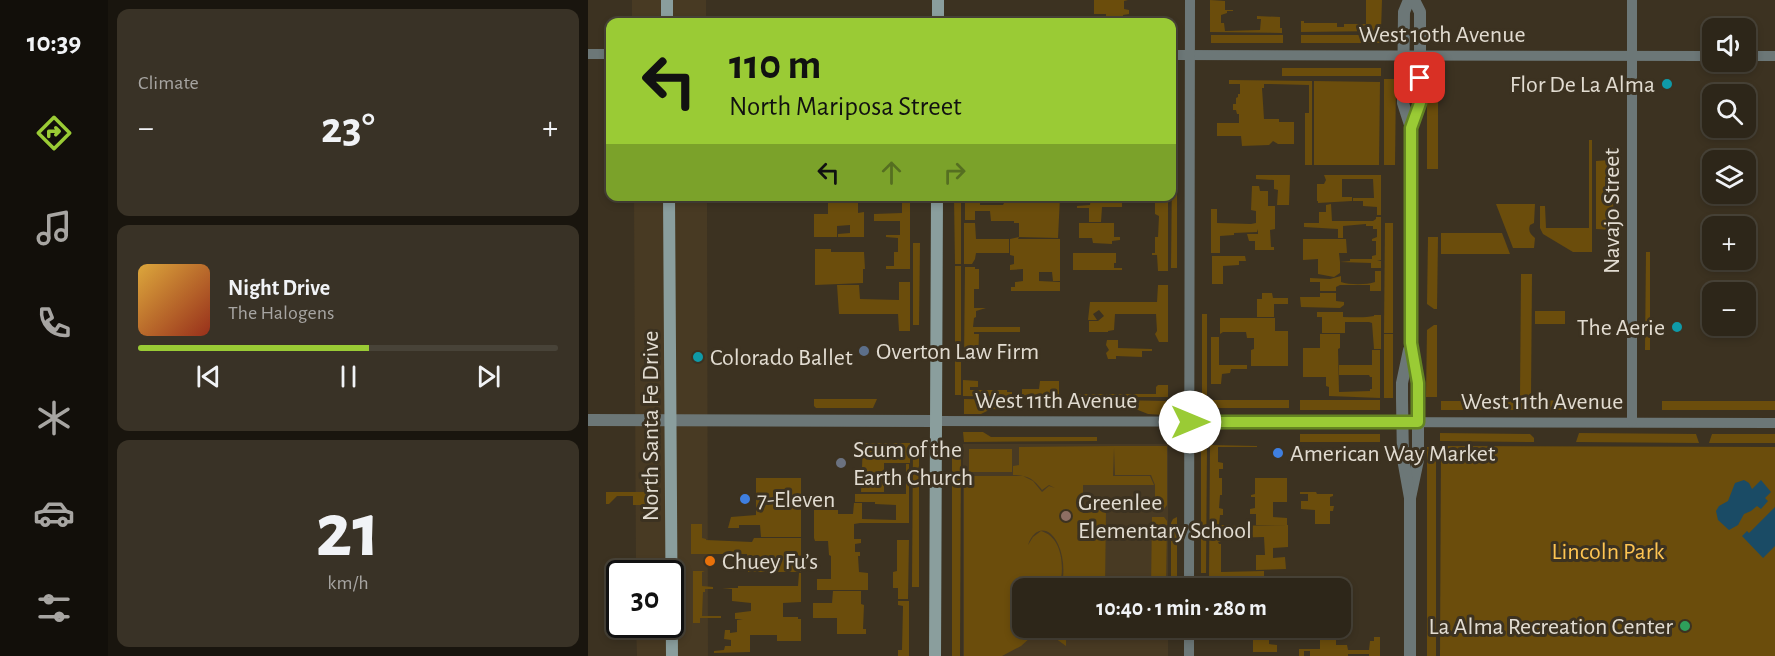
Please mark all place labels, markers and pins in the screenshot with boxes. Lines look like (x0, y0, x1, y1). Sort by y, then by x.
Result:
pin (1394, 52, 1445, 103)
place label: Flor De La Alma (1510, 73, 1655, 97)
marker: Flor De La Alma (1660, 77, 1674, 91)
place label: The Aerie (1577, 316, 1665, 340)
marker: The Aerie (1670, 320, 1684, 334)
place label: Overton Law Firm (876, 340, 1039, 364)
marker: Overton Law Firm (857, 344, 871, 358)
place label: Colorado Ballet (710, 346, 853, 370)
marker: Colorado Ballet (691, 350, 705, 364)
place label: Scum of the Earth Church (853, 438, 973, 490)
place label: American Way Market (1290, 442, 1496, 466)
marker: American Way Market (1271, 446, 1285, 460)
marker: Scum of the Earth Church (834, 456, 848, 470)
place label: 7-Eleven (757, 488, 835, 512)
place label: Greenlee Elementary School (1078, 491, 1252, 543)
marker: 7-Eleven (738, 492, 752, 506)
marker: Greenlee Elementary School (1059, 509, 1073, 523)
place label: Chuey Fu’s (722, 550, 818, 574)
marker: Chuey Fu’s (703, 554, 717, 568)
place label: La Alma Recreation Center (1429, 615, 1673, 639)
marker: La Alma Recreation Center (1678, 619, 1692, 633)

